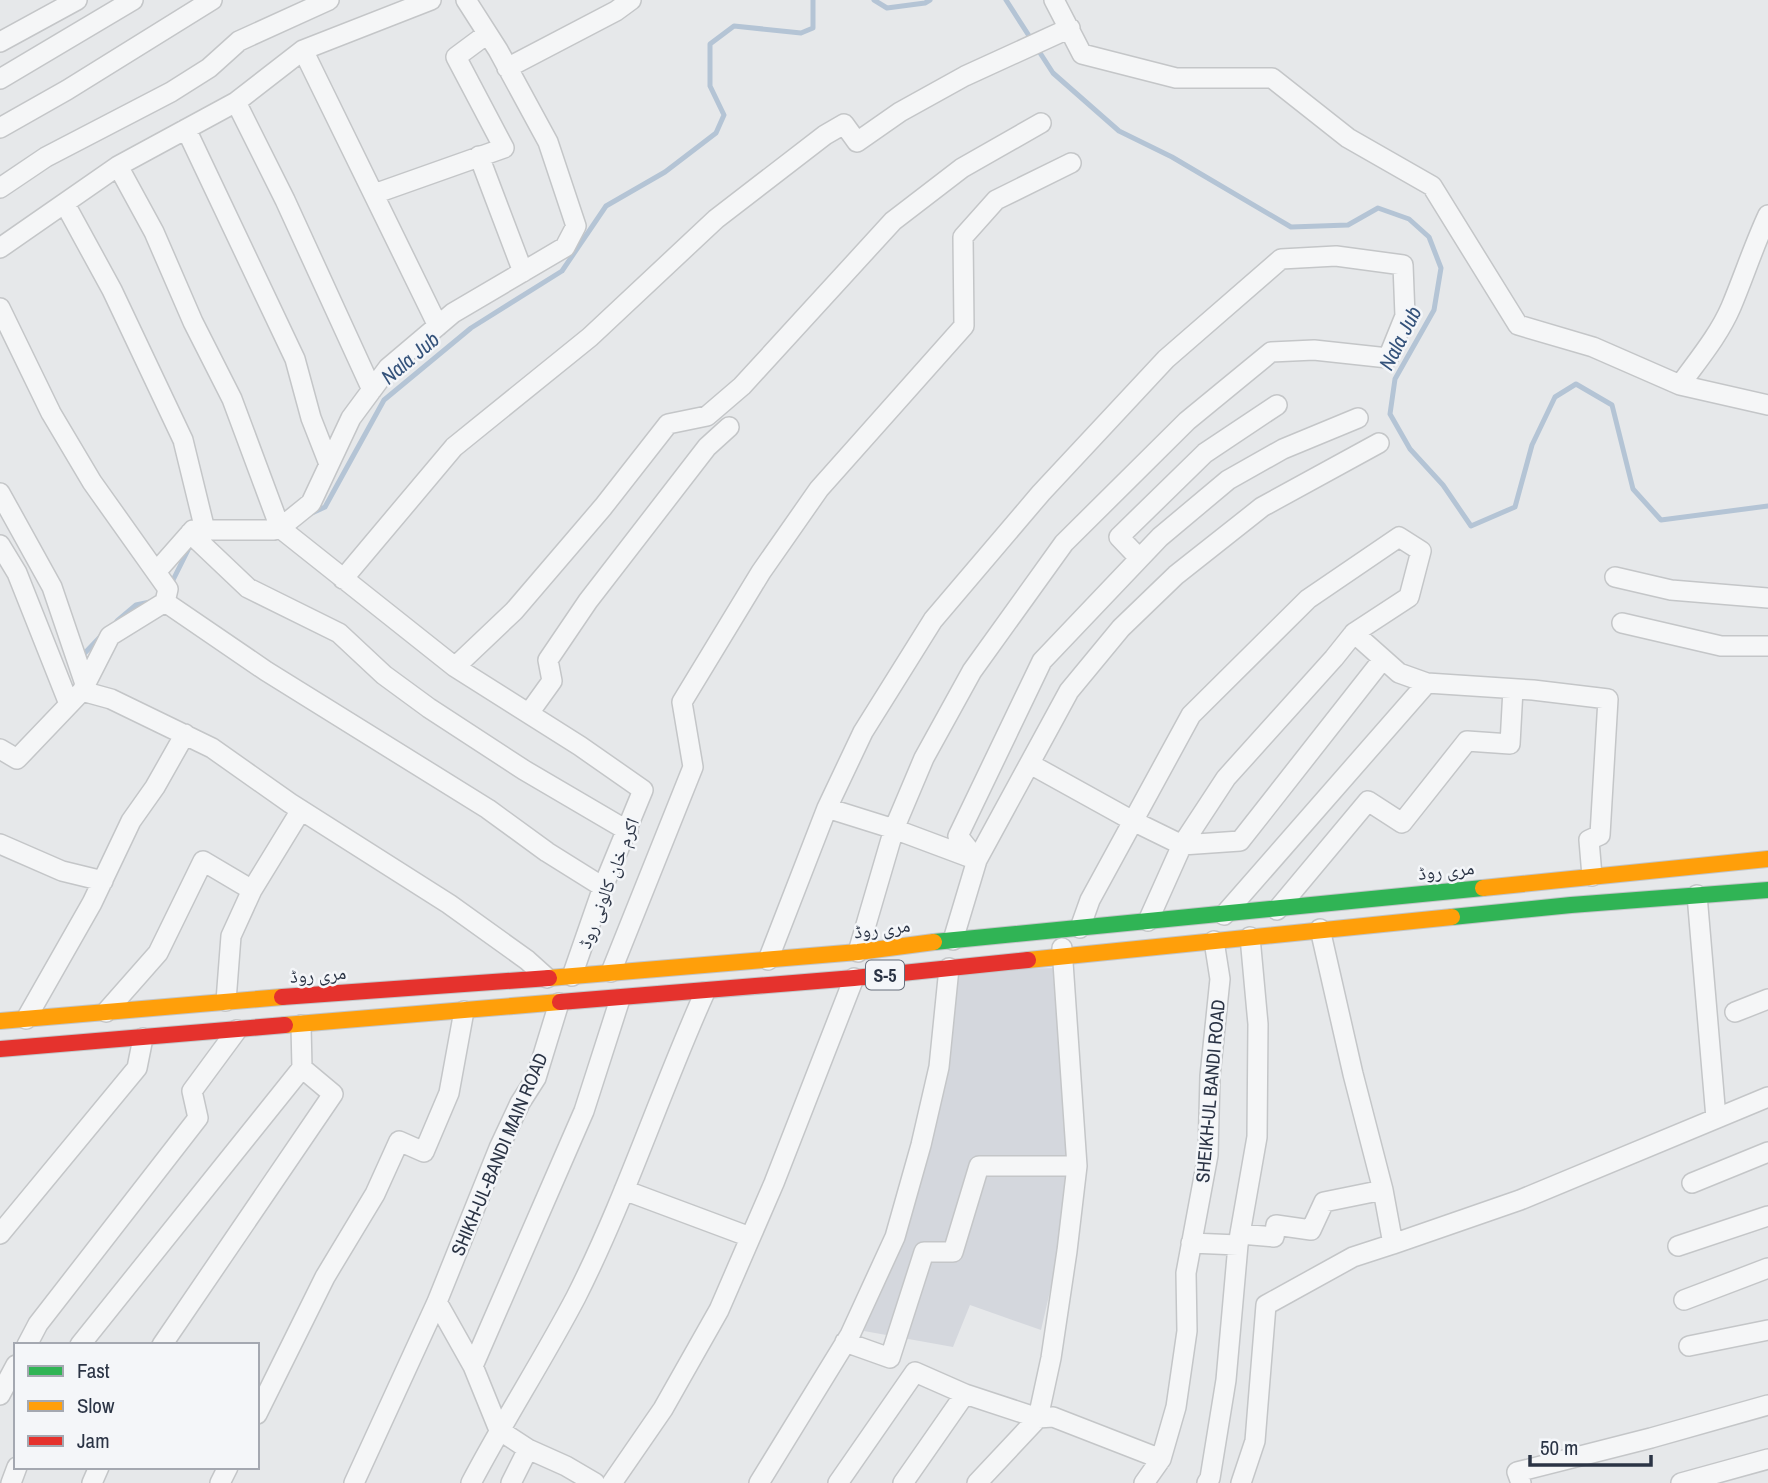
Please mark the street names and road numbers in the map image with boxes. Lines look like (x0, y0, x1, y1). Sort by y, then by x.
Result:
street label: اکرم خان کالونی روڈ (571, 814, 646, 953)
street label: مری روڈ (1417, 854, 1475, 886)
street label: مری روڈ (852, 912, 912, 944)
street label: مری روڈ (289, 959, 347, 989)
road number: S-5 (866, 960, 904, 990)
street label: SHEIKH-UL BANDI ROAD (1189, 998, 1231, 1184)
street label: SHIKH-UL-BANDI MAIN ROAD (444, 1049, 554, 1259)

